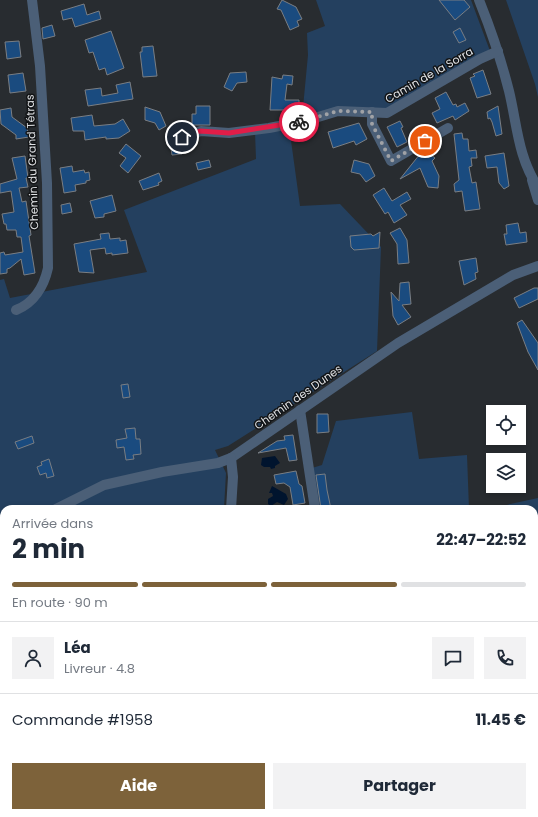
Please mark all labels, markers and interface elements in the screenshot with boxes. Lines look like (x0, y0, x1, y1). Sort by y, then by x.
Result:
street label: Camin de la Sorra (382, 43, 476, 107)
street label: Chemin du Grand Tétras (22, 94, 42, 230)
courier (279, 102, 319, 142)
icon: bike (288, 111, 310, 133)
pin (165, 120, 199, 154)
pin (408, 124, 442, 158)
icon: home (171, 126, 193, 148)
icon: bag (414, 130, 436, 152)
street label: Chemin des Dunes (251, 361, 345, 433)
map controls (486, 405, 526, 493)
button: locate (486, 405, 526, 445)
button: layers (486, 453, 526, 493)
text: Arrivée dans (12, 514, 93, 533)
text: 22:47–22:52 (436, 529, 526, 550)
text: 2 min (12, 531, 85, 567)
text: En route · 90 m (12, 593, 108, 612)
button: person (12, 637, 54, 679)
text: Léa (64, 637, 91, 658)
button: chat (432, 637, 474, 679)
button: phone (484, 637, 526, 679)
text: Livreur · 4.8 (64, 659, 135, 678)
text: Commande #1958 (12, 709, 153, 730)
text: 11.45 € (475, 709, 526, 730)
button: Aide (12, 763, 265, 809)
button: Partager (273, 763, 526, 809)

